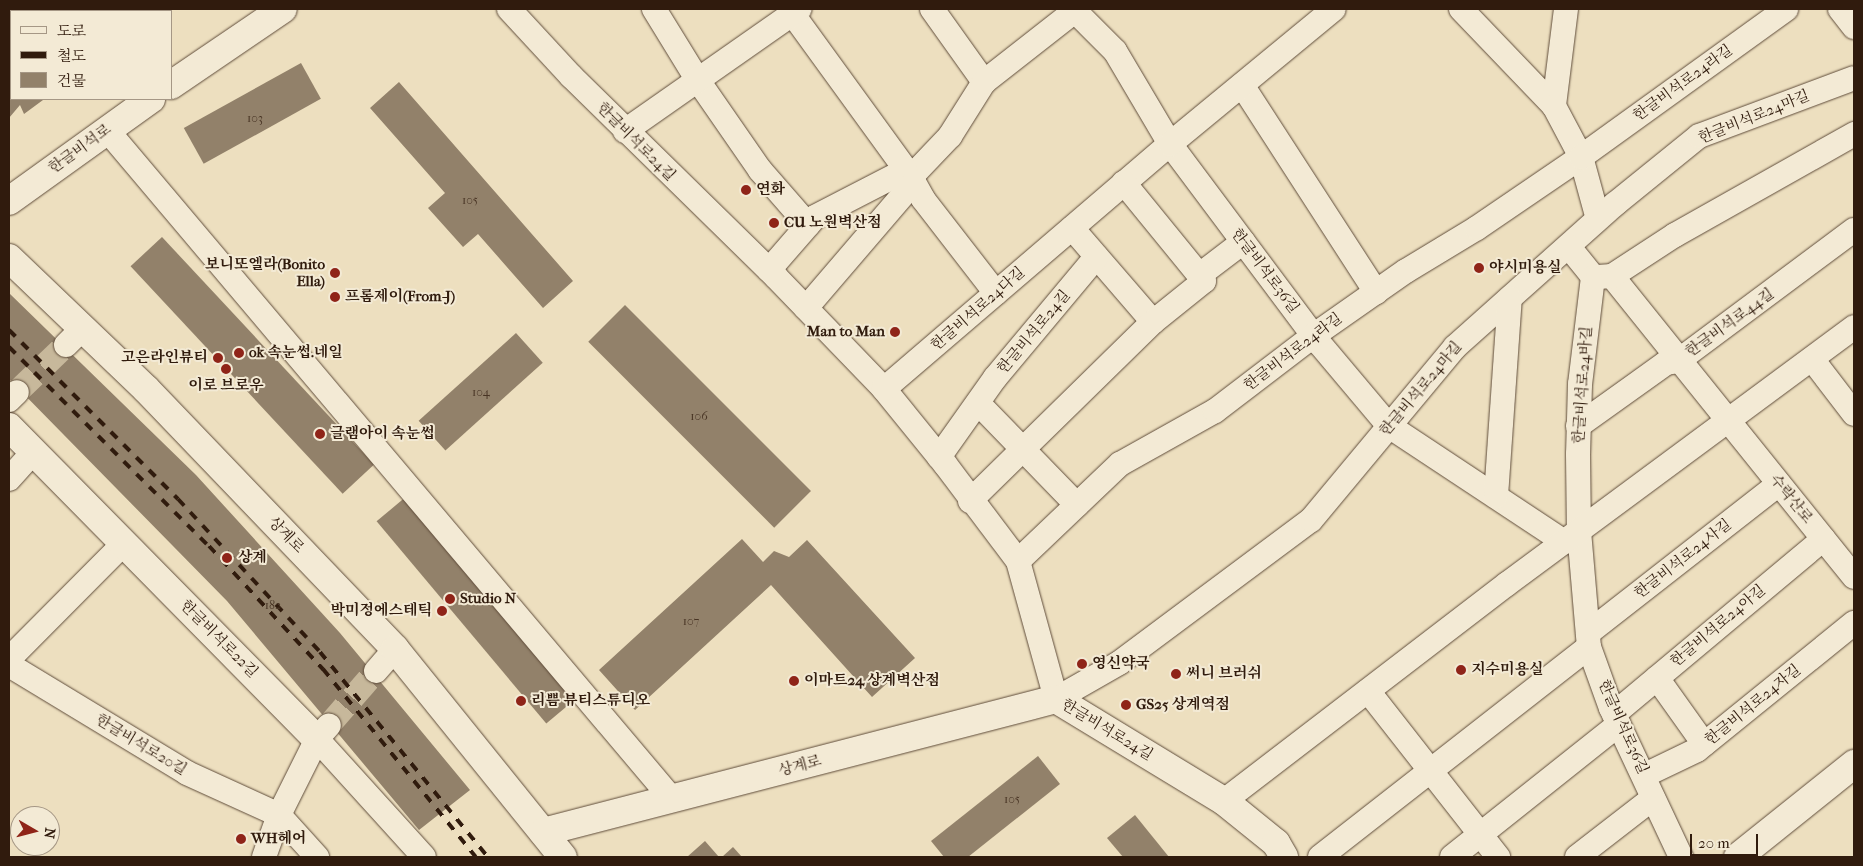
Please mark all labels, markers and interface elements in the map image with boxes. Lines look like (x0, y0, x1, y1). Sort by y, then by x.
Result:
legend (10, 10, 172, 100)
text: 도로 (57, 22, 86, 40)
street label: 한글비석로24라길 (1630, 41, 1736, 125)
text: 철도 (57, 47, 86, 65)
text: 건물 (57, 72, 86, 90)
street label: 한글비석로24마길 (1696, 87, 1812, 147)
street label: 한글비석로24길 (593, 99, 679, 185)
house number: 103 (247, 112, 263, 126)
street label: 한글비석로 (45, 120, 115, 178)
place label: 연화 (756, 181, 785, 199)
marker: 연화 (740, 184, 752, 196)
house number: 105 (462, 194, 478, 208)
place label: CU 노원벽산점 (784, 214, 881, 232)
marker: CU 노원벽산점 (768, 217, 780, 229)
street label: 한글비석로36길 (1227, 225, 1303, 317)
place label: 보니또엘라(Bonito Ella) (205, 255, 325, 290)
place label: 야시미용실 (1489, 259, 1561, 277)
marker: 야시미용실 (1473, 262, 1485, 274)
street label: 한글비석로24다길 (928, 264, 1028, 354)
marker: 보니또엘라(Bonito Ella) (329, 267, 341, 279)
street label: 한글비석로44길 (1682, 285, 1778, 361)
street label: 한글비석로24길 (994, 287, 1074, 377)
place label: 프롬제이(From-J) (345, 288, 455, 306)
marker: 프롬제이(From-J) (329, 291, 341, 303)
street label: 한글비석로24라길 (1240, 309, 1346, 395)
place label: Man to Man (807, 323, 885, 341)
marker: Man to Man (889, 326, 901, 338)
street label: 한글비석로24바길 (1570, 326, 1596, 444)
street label: 한글비석로24마길 (1376, 338, 1466, 440)
place label: ok 속눈썹.네일 (249, 344, 343, 362)
marker: ok 속눈썹.네일 (233, 347, 245, 359)
place label: 고은라인뷰티 (121, 349, 208, 367)
marker: 고은라인뷰티 (212, 352, 224, 364)
marker: 이로 브로우 (220, 363, 232, 375)
place label: 이로 브로우 (188, 377, 264, 395)
house number: 104 (472, 386, 490, 400)
house number: 106 (690, 410, 708, 424)
place label: 글램아이 속눈썹 (330, 425, 435, 443)
marker: 글램아이 속눈썹 (314, 428, 326, 440)
street label: 수락산로 (1766, 471, 1816, 527)
street label: 상계로 (264, 513, 308, 557)
street label: 한글비석로24사길 (1631, 516, 1735, 602)
place label: 상계 (238, 549, 267, 567)
marker: 상계 (220, 551, 234, 565)
street label: 한글비석로24아길 (1667, 581, 1769, 671)
place label: Studio N (460, 590, 516, 608)
marker: Studio N (444, 593, 456, 605)
street label: 한글비석로22길 (176, 596, 262, 682)
house number: 182 (265, 599, 281, 613)
place label: 박미정에스테틱 (331, 602, 432, 620)
marker: 박미정에스테틱 (436, 605, 448, 617)
house number: 107 (683, 615, 699, 629)
place label: 영신약국 (1092, 655, 1150, 673)
marker: 영신약국 (1076, 658, 1088, 670)
place label: 지수미용실 (1471, 661, 1543, 679)
street label: 한글비석로24자길 (1701, 661, 1805, 749)
marker: 지수미용실 (1455, 664, 1467, 676)
place label: 써니 브러쉬 (1186, 665, 1262, 683)
marker: 써니 브러쉬 (1170, 668, 1182, 680)
place label: 이마트24 상계벽산점 (804, 672, 940, 690)
marker: 이마트24 상계벽산점 (788, 675, 800, 687)
street label: 한글비석로36길 (1594, 677, 1652, 777)
place label: 리쁨 뷰티스튜디오 (531, 692, 650, 710)
marker: 리쁨 뷰티스튜디오 (515, 695, 527, 707)
street label: 한글비석로24길 (1058, 696, 1156, 764)
place label: GS25 상계역점 (1136, 696, 1230, 714)
marker: GS25 상계역점 (1120, 699, 1132, 711)
street label: 한글비석로20길 (92, 711, 190, 779)
street label: 상계로 (777, 752, 823, 780)
house number: 105 (1004, 793, 1020, 807)
north arrow (10, 806, 60, 856)
scale bar (1693, 824, 1760, 856)
text: N (40, 827, 59, 839)
place label: WH헤어 (251, 830, 307, 848)
marker: WH헤어 (235, 833, 247, 845)
text: 20 m (1698, 834, 1730, 852)

